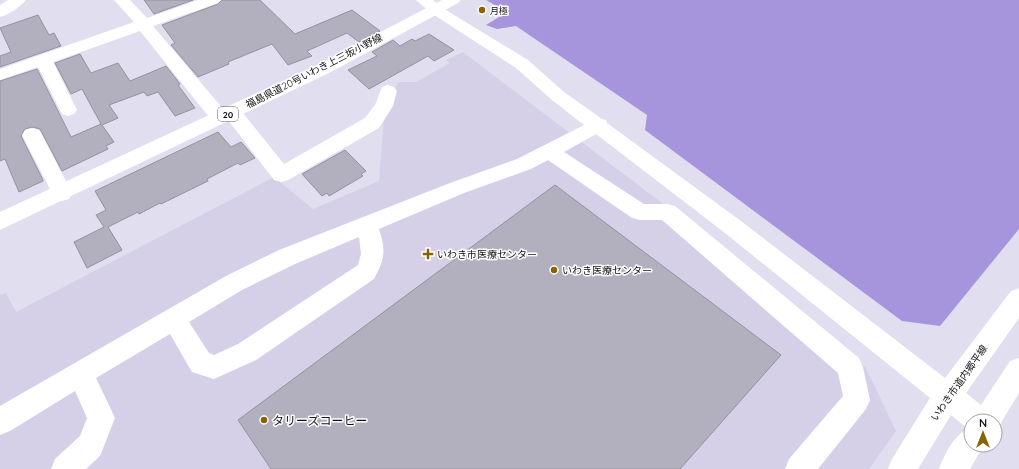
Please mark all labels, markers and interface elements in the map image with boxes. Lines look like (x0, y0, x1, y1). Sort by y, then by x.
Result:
marker: 月極 (477, 5, 487, 15)
place label: 月極 (490, 5, 508, 16)
street label: 福島県道20号いわき上三坂小野線 (244, 31, 384, 111)
road number: 20 (218, 107, 238, 121)
marker: いわき市医療センター (422, 248, 434, 260)
place label: いわき市医療センター (437, 248, 537, 261)
place label: いわき医療センター (562, 264, 652, 277)
marker: いわき医療センター (549, 265, 559, 275)
street label: いわき市道内郷平線 (928, 342, 990, 424)
place label: タリーズコーヒー (272, 413, 367, 428)
north arrow (963, 413, 1003, 453)
marker: タリーズコーヒー (259, 415, 269, 425)
text: N (979, 416, 987, 430)

